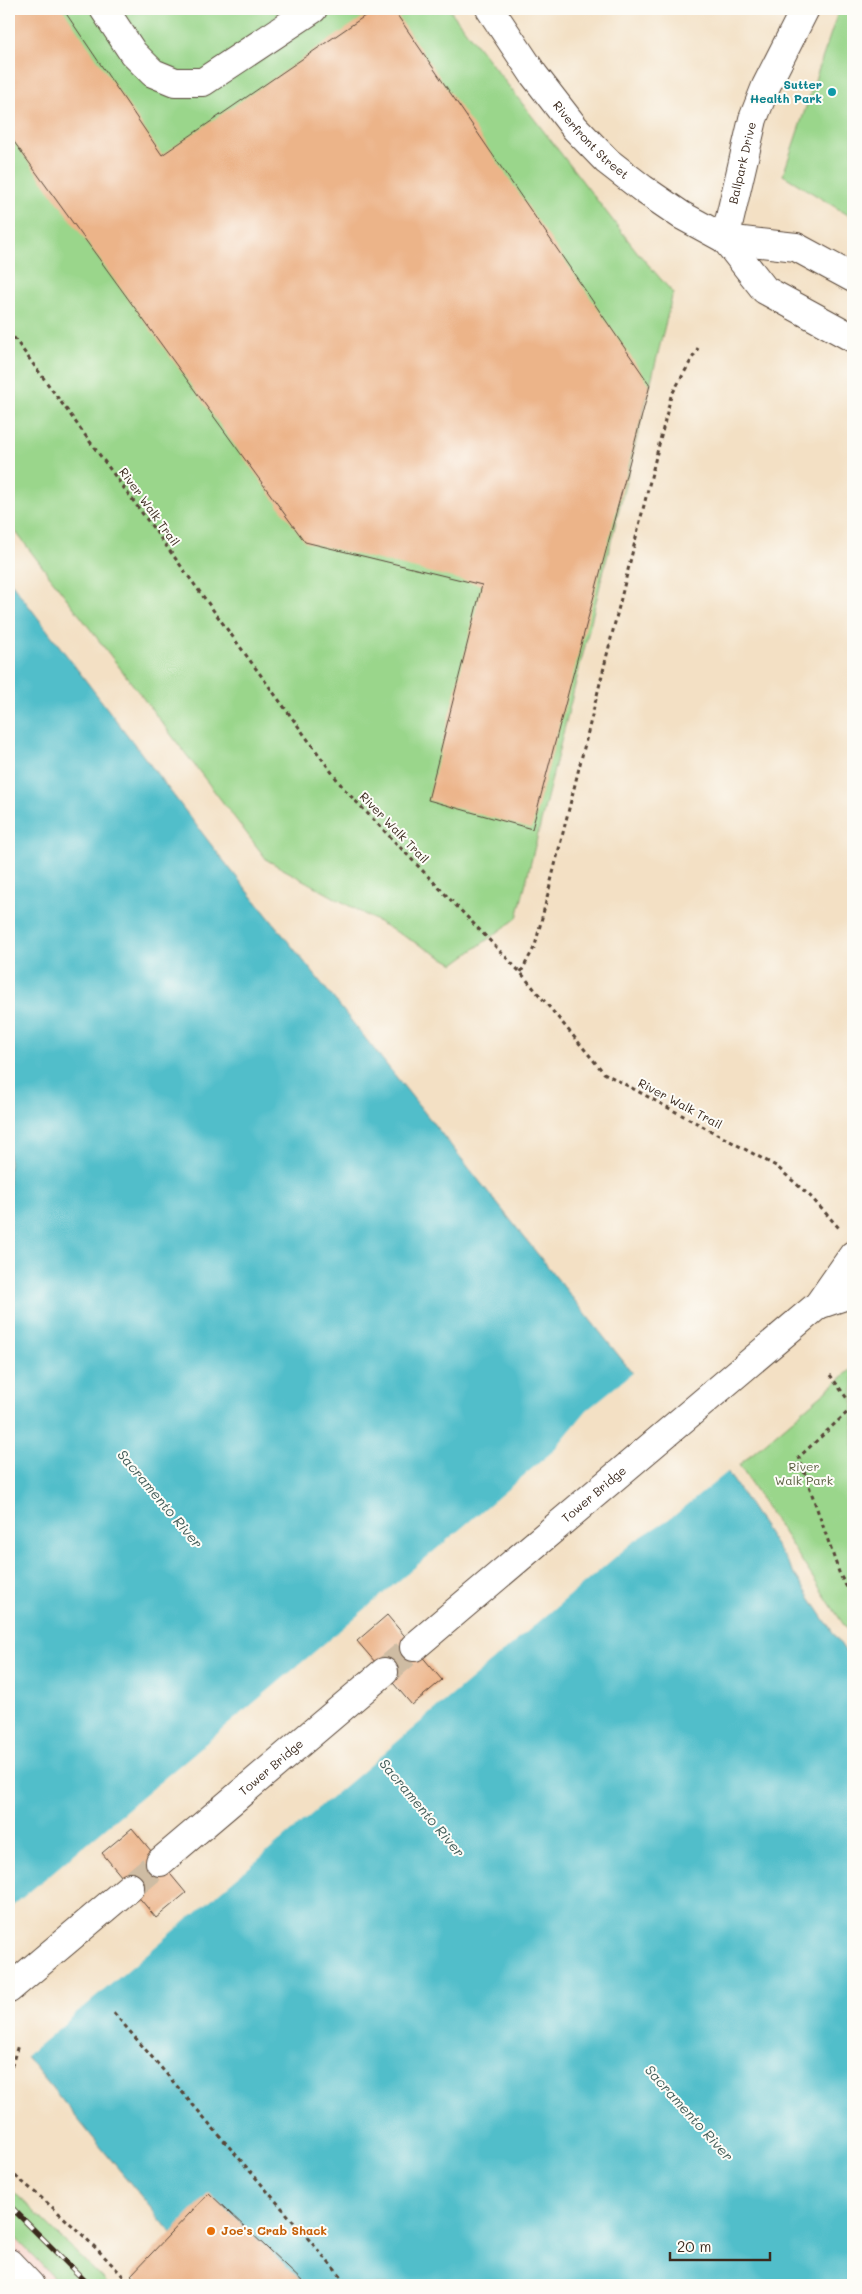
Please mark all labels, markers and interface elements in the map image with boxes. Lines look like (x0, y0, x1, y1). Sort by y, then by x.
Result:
place label: Sutter Health Park (750, 76, 822, 106)
marker: Sutter Health Park (826, 86, 838, 98)
street label: Riverfront Street (550, 97, 632, 182)
street label: Ballpark Drive (724, 120, 759, 205)
street label: River Walk Trail (116, 464, 184, 549)
street label: River Walk Trail (357, 788, 433, 866)
street label: River Walk Trail (636, 1074, 725, 1132)
water label: Sacramento River (113, 1445, 207, 1552)
park label: River Walk Park (775, 1458, 833, 1488)
street label: Tower Bridge (558, 1462, 629, 1526)
street label: Tower Bridge (235, 1735, 306, 1799)
water label: Sacramento River (375, 1754, 469, 1861)
water label: Sacramento River (641, 2060, 738, 2165)
place label: Joe's Crab Shack (221, 2222, 327, 2238)
marker: Joe's Crab Shack (205, 2225, 217, 2237)
scale bar (670, 2229, 770, 2261)
text: 20 m (677, 2236, 711, 2256)

